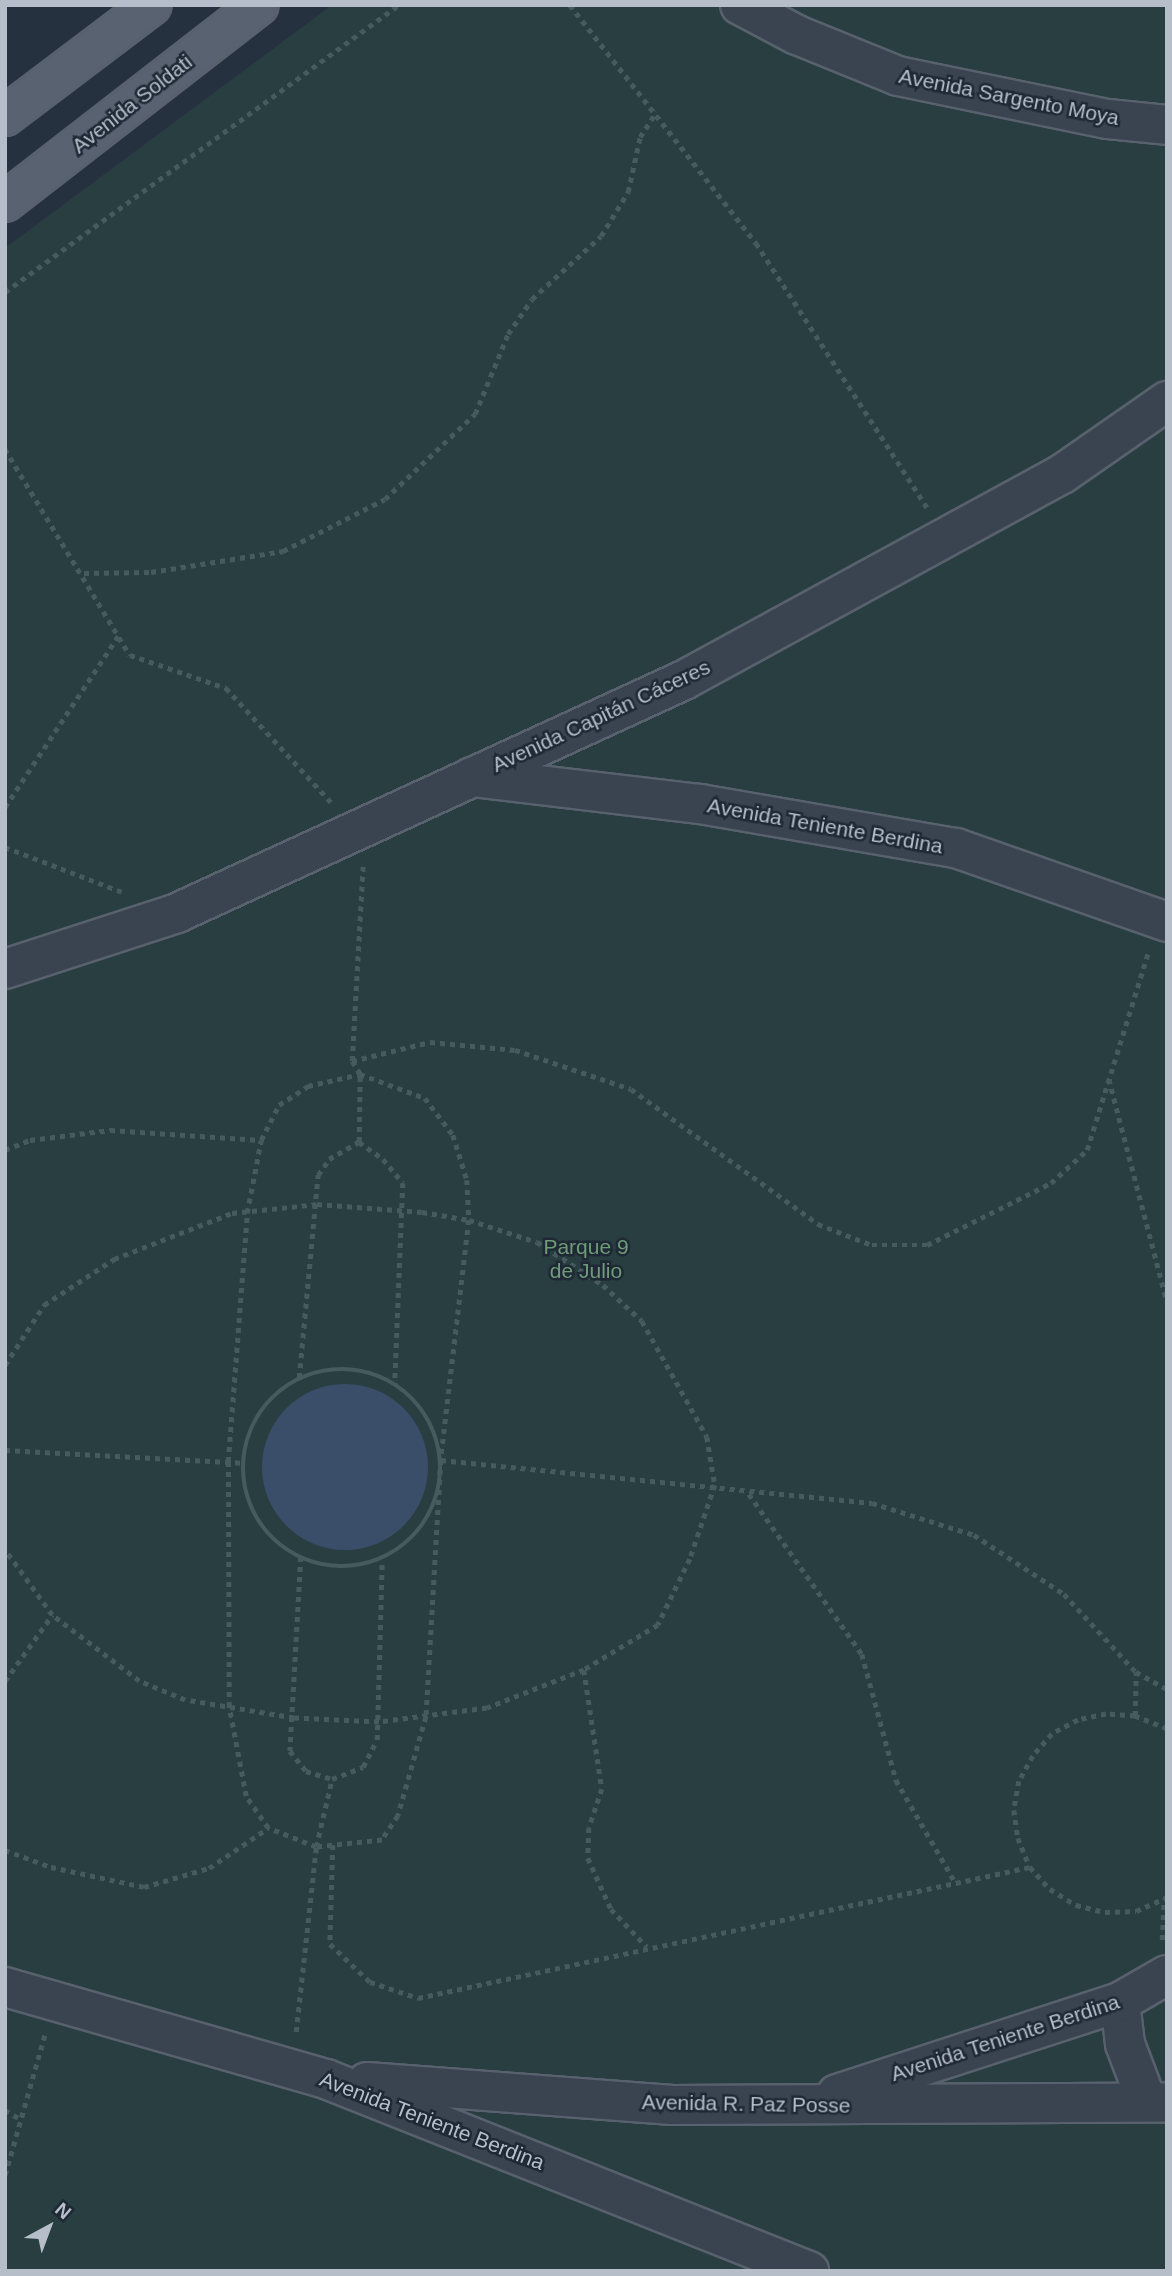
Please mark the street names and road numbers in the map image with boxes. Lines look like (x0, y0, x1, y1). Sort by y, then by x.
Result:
street label: Avenida Soldati (67, 49, 197, 159)
street label: Avenida Sargento Moya (897, 63, 1121, 131)
street label: Avenida Capitán Cáceres (488, 654, 714, 778)
street label: Avenida Teniente Berdina (705, 793, 945, 859)
street label: Avenida Teniente Berdina (887, 1989, 1123, 2087)
street label: Avenida Teniente Berdina (316, 2066, 548, 2176)
street label: Avenida R. Paz Posse (642, 2090, 850, 2118)

